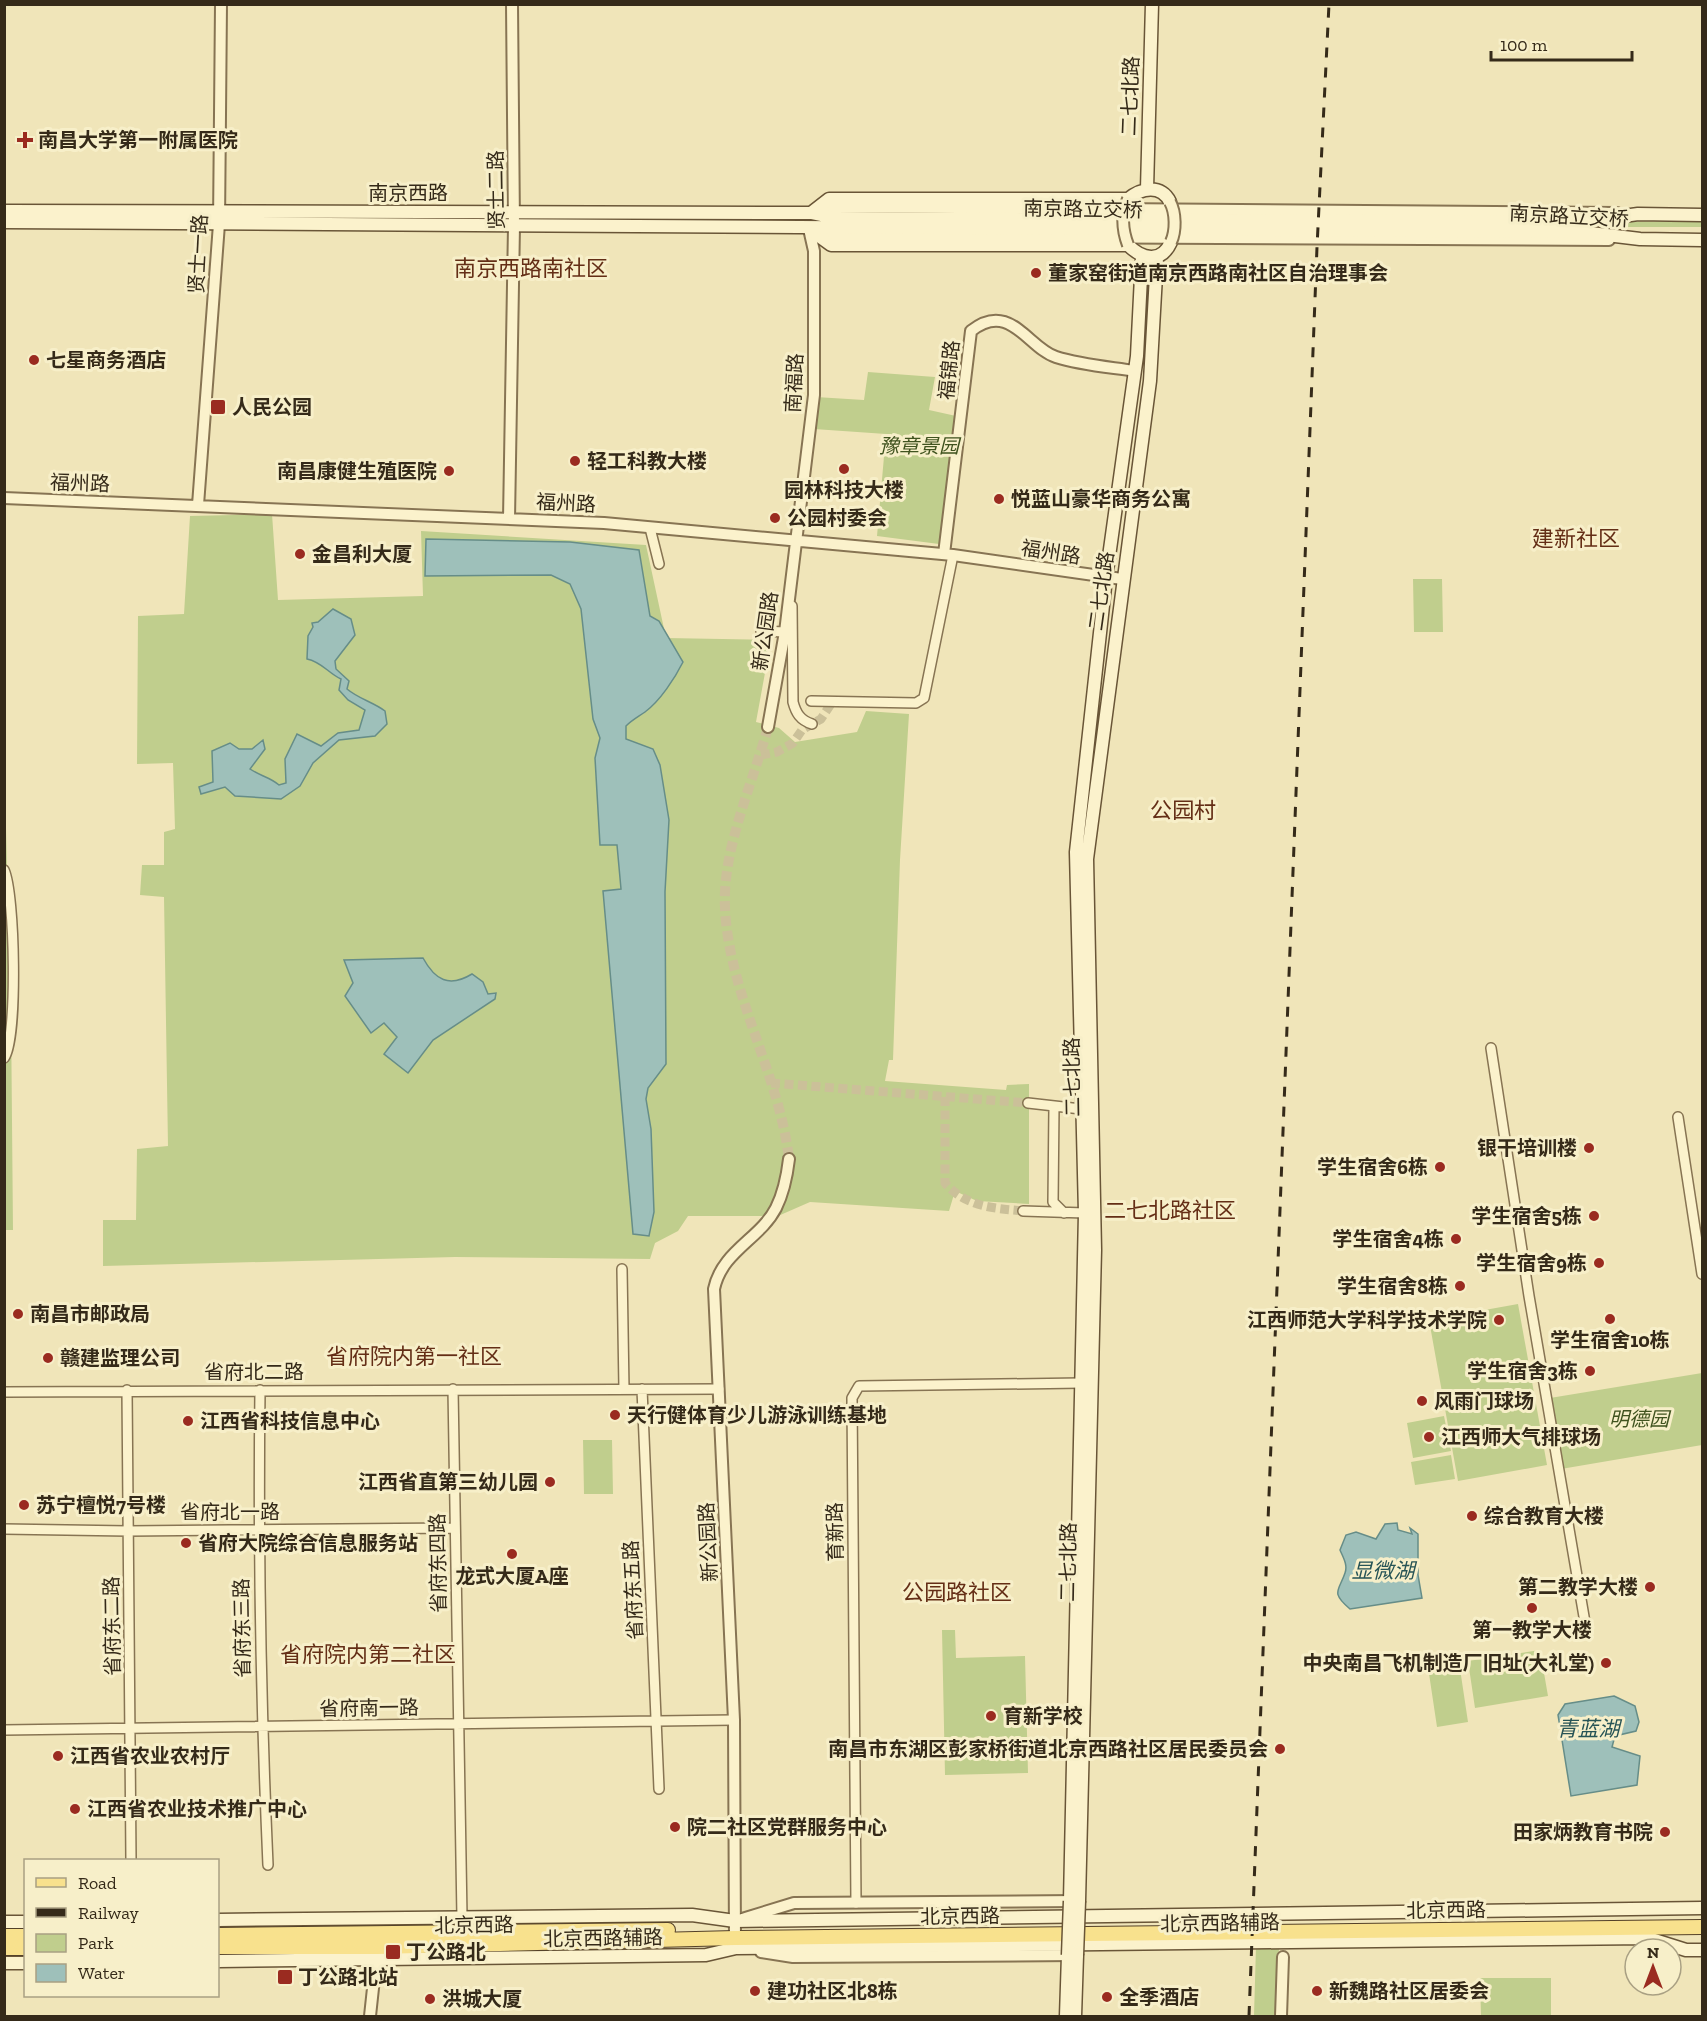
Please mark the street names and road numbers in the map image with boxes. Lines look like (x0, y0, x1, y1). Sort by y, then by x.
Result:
street label: 二七北路 (1117, 56, 1143, 136)
street label: 贤士二路 (483, 150, 509, 230)
street label: 南京西路 (368, 181, 448, 205)
street label: 南京路立交桥 (1023, 196, 1143, 222)
street label: 南京路立交桥 (1508, 201, 1630, 231)
street label: 贤士一路 (184, 213, 212, 295)
street label: 福锦路 (934, 339, 964, 401)
street label: 南福路 (780, 352, 808, 414)
street label: 福州路 (50, 470, 110, 496)
street label: 福州路 (535, 489, 597, 517)
street label: 福州路 (1019, 535, 1083, 569)
street label: 二七北路 (1084, 550, 1118, 632)
street label: 新公园路 (748, 590, 782, 672)
street label: 二七北路 (1059, 1037, 1085, 1117)
street label: 省府北二路 (204, 1360, 304, 1384)
street label: 省府北一路 (180, 1500, 280, 1524)
street label: 新公园路 (694, 1501, 722, 1583)
street label: 育新路 (822, 1502, 848, 1562)
street label: 省府东四路 (425, 1513, 451, 1613)
street label: 二七北路 (1055, 1522, 1081, 1602)
street label: 省府东五路 (618, 1539, 648, 1641)
street label: 省府东二路 (99, 1576, 125, 1676)
street label: 省府东三路 (229, 1578, 255, 1678)
street label: 省府南一路 (319, 1695, 419, 1721)
street label: 北京西路 (1406, 1897, 1486, 1923)
street label: 北京西路 (920, 1903, 1000, 1929)
street label: 北京西路辅路 (1160, 1910, 1280, 1936)
street label: 北京西路 (434, 1912, 514, 1938)
street label: 北京西路辅路 (543, 1925, 663, 1951)

